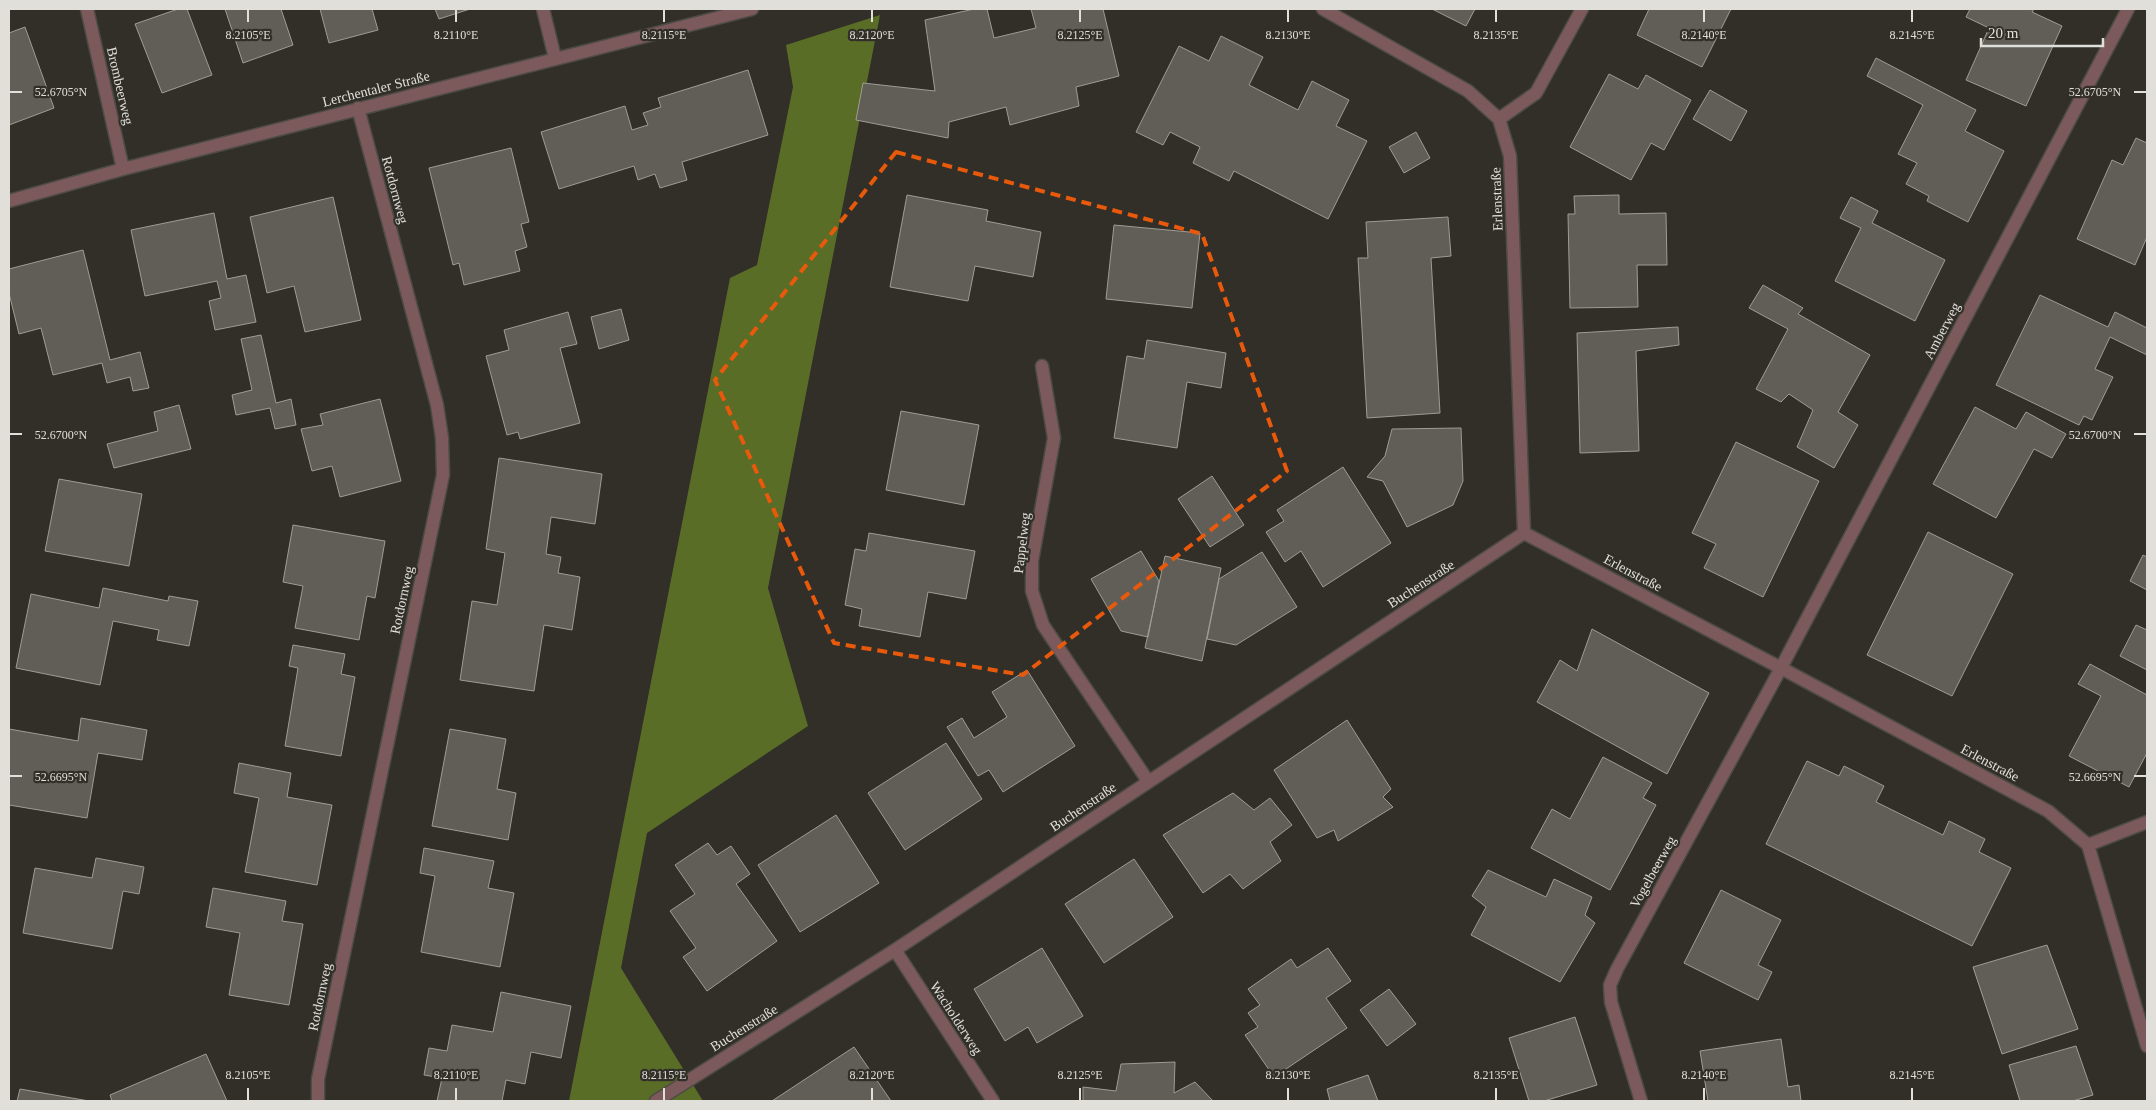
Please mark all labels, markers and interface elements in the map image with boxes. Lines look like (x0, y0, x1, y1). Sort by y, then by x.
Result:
scale bar (1981, 15, 2104, 47)
text: 20 m (1988, 25, 2019, 41)
text: 8.2105°E (225, 28, 271, 42)
text: 8.2110°E (434, 28, 478, 42)
text: 8.2115°E (642, 28, 686, 42)
text: 8.2120°E (849, 28, 895, 42)
text: 8.2125°E (1057, 28, 1103, 42)
text: 8.2130°E (1265, 28, 1311, 42)
text: 8.2135°E (1473, 28, 1519, 42)
text: 8.2140°E (1681, 28, 1727, 42)
text: 8.2145°E (1889, 28, 1935, 42)
street label: Brombeerweg (104, 46, 136, 126)
street label: Lerchentaler Straße (321, 68, 431, 110)
text: 52.6705°N (35, 85, 88, 99)
text: 52.6705°N (2069, 85, 2122, 99)
street label: Rotdornweg (379, 155, 411, 225)
street label: Erlenstraße (1488, 167, 1506, 231)
street label: Amberweg (1921, 300, 1963, 362)
text: 52.6700°N (35, 428, 88, 442)
text: 52.6700°N (2069, 428, 2122, 442)
street label: Pappelweg (1011, 512, 1033, 574)
street label: Erlenstraße (1601, 551, 1665, 595)
street label: Buchenstraße (1385, 557, 1457, 611)
street label: Rotdornweg (387, 565, 417, 635)
street label: Erlenstraße (1958, 741, 2022, 785)
text: 52.6695°N (35, 770, 88, 784)
text: 52.6695°N (2069, 770, 2122, 784)
street label: Buchenstraße (1047, 779, 1119, 835)
street label: Vogelbeerweg (1627, 833, 1679, 911)
street label: Rotdornweg (305, 962, 335, 1032)
street label: Wacholderweg (927, 979, 985, 1057)
street label: Buchenstraße (708, 1001, 780, 1055)
text: 8.2105°E (225, 1068, 271, 1082)
text: 8.2110°E (434, 1068, 478, 1082)
text: 8.2115°E (642, 1068, 686, 1082)
text: 8.2120°E (849, 1068, 895, 1082)
text: 8.2125°E (1057, 1068, 1103, 1082)
text: 8.2130°E (1265, 1068, 1311, 1082)
text: 8.2135°E (1473, 1068, 1519, 1082)
text: 8.2140°E (1681, 1068, 1727, 1082)
text: 8.2145°E (1889, 1068, 1935, 1082)

